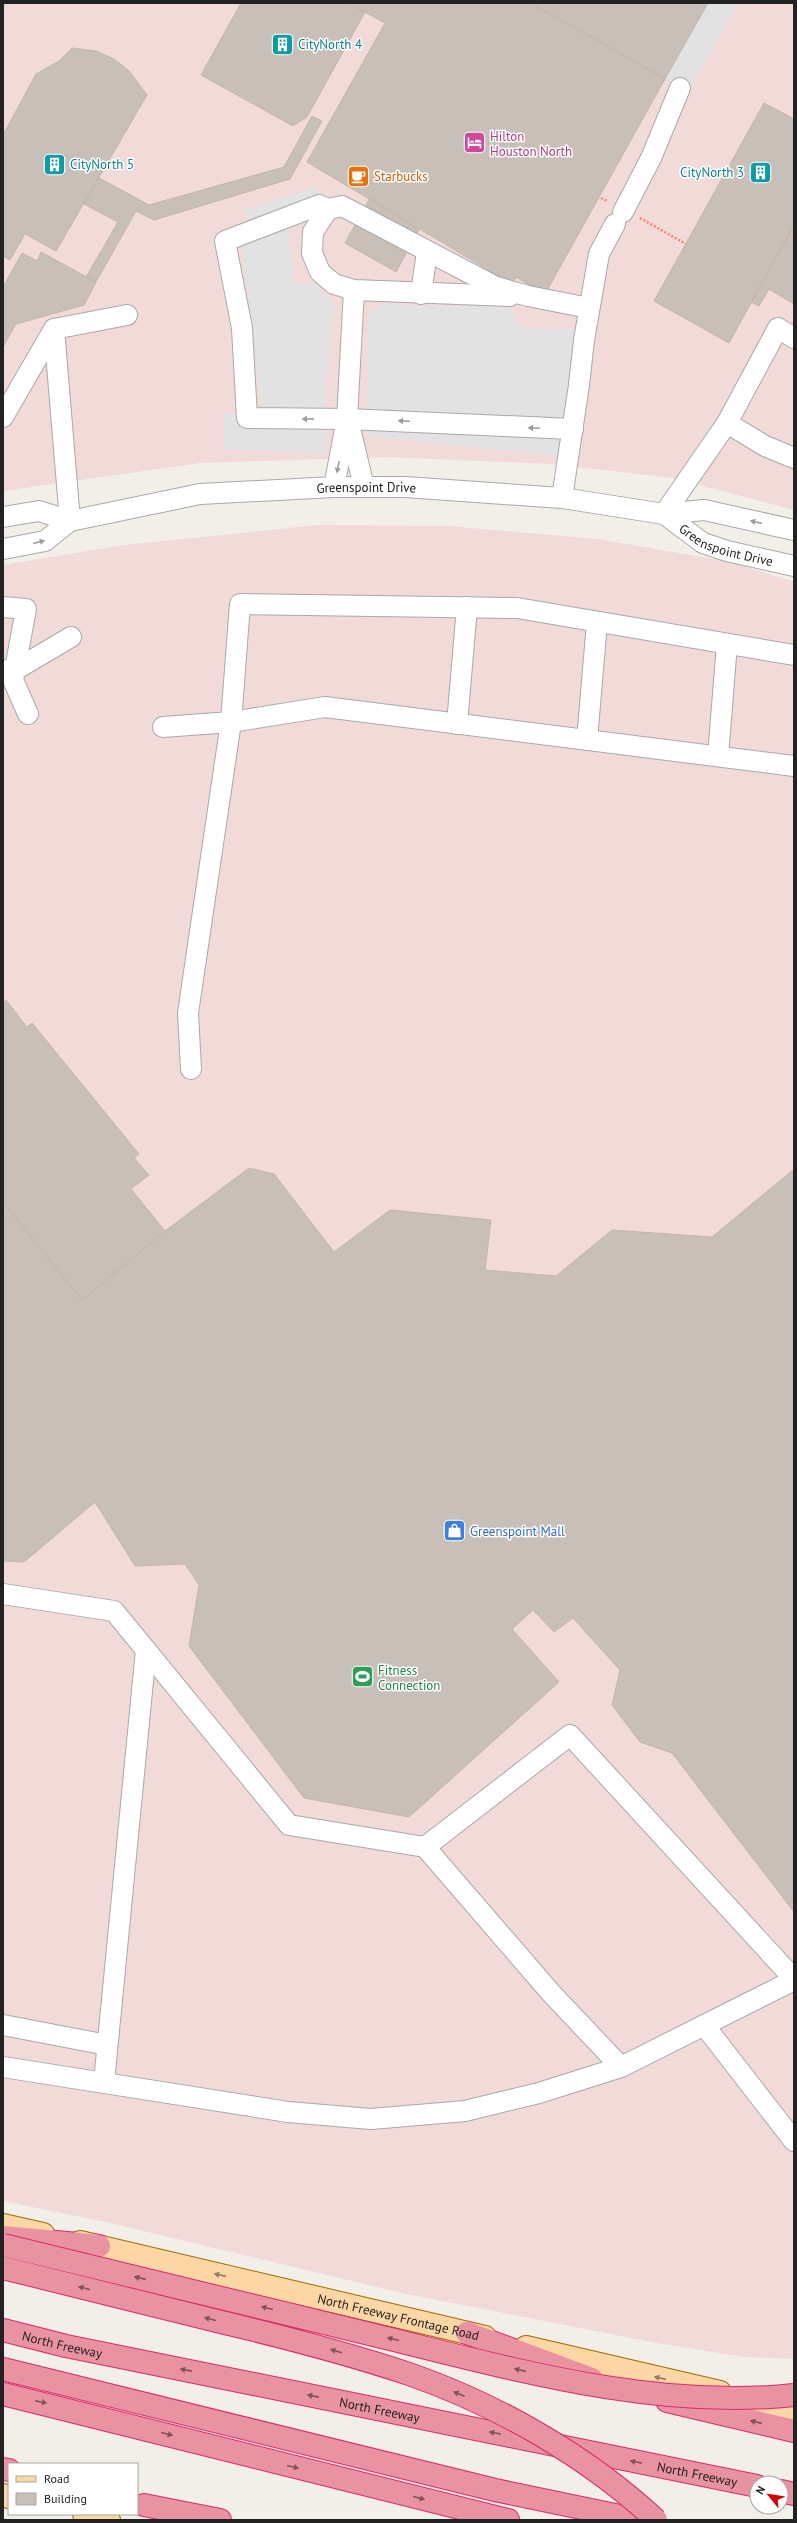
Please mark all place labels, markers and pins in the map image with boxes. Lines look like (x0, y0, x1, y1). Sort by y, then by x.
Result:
building icon: CityNorth 4 (270, 31, 296, 57)
place label: CityNorth 4 (298, 36, 362, 53)
place label: Hilton Houston North (490, 128, 572, 160)
hotel icon: Hilton Houston North (461, 130, 487, 156)
building icon: CityNorth 5 (42, 151, 68, 177)
place label: CityNorth 5 (70, 156, 134, 173)
building icon: CityNorth 3 (747, 159, 773, 185)
cafe icon: Starbucks (345, 163, 371, 189)
place label: CityNorth 3 (680, 164, 744, 181)
place label: Starbucks (374, 168, 428, 185)
shop icon: Greenspoint Mall (441, 1518, 467, 1544)
place label: Greenspoint Mall (470, 1523, 565, 1540)
place label: Fitness Connection (378, 1662, 440, 1694)
sports icon: Fitness Connection (349, 1664, 375, 1690)

